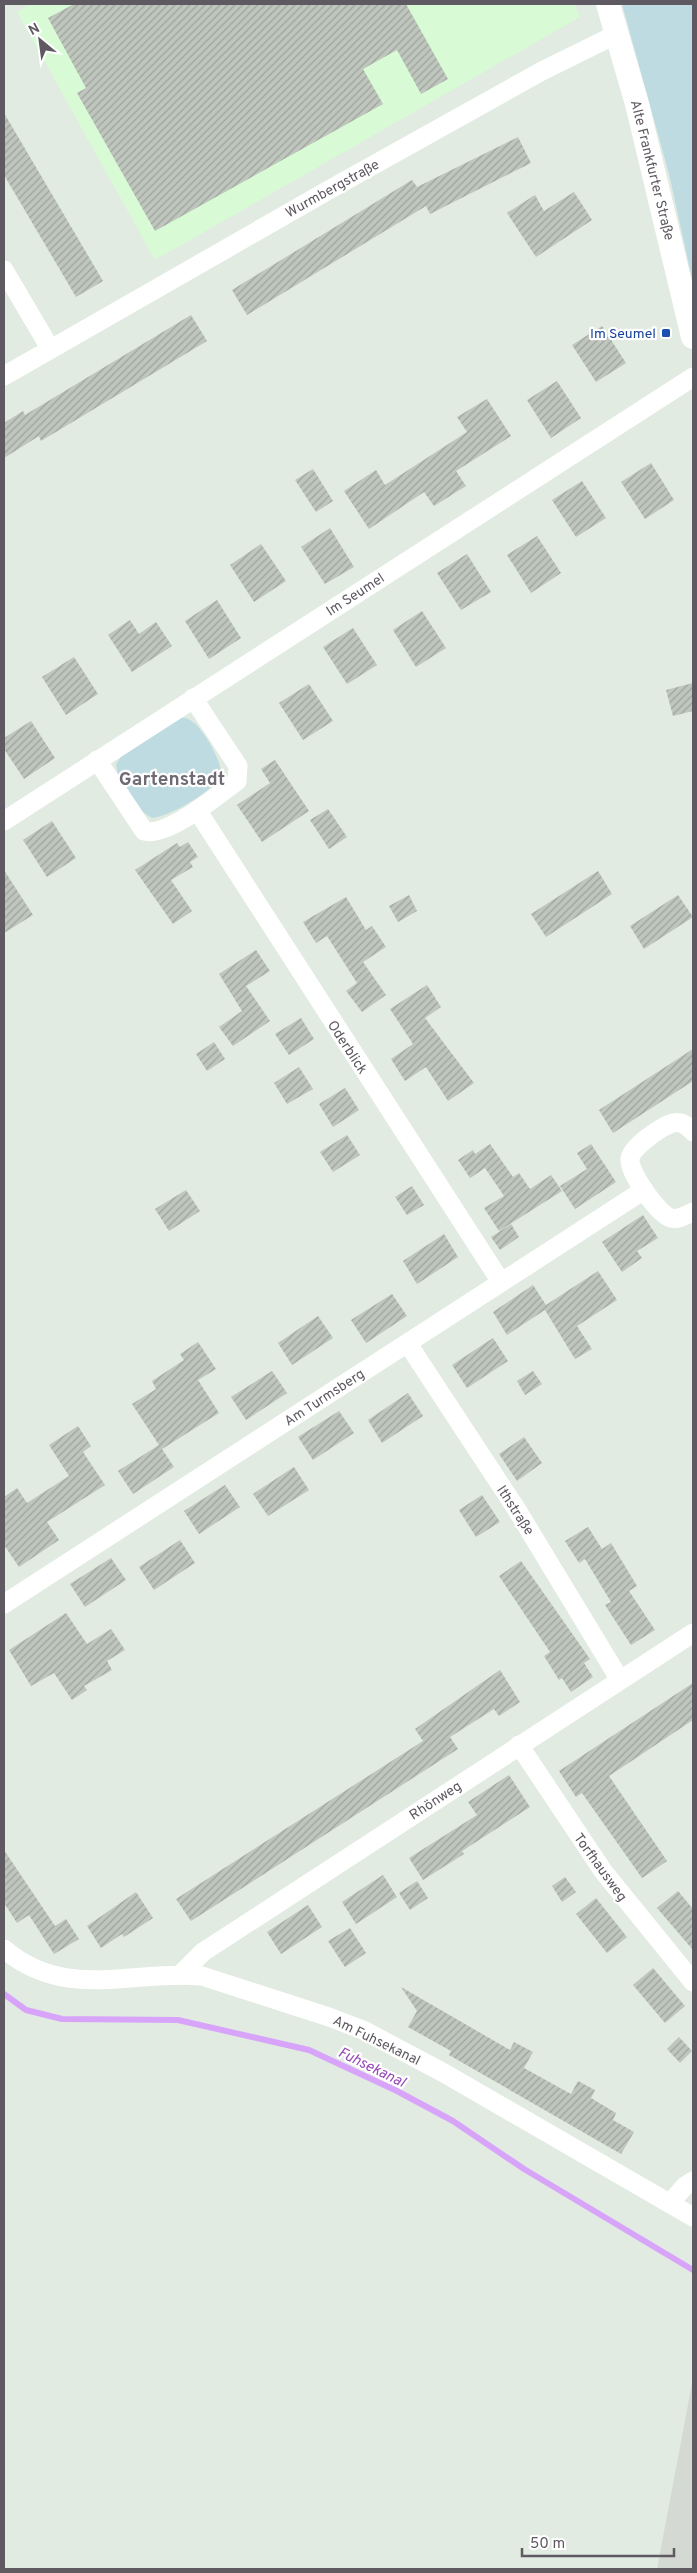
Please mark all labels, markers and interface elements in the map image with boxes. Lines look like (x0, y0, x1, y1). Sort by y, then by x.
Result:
north arrow (15, 15, 65, 65)
text: N (26, 20, 43, 40)
street label: Alte Frankfurter Straße (626, 98, 677, 242)
street label: Wurmbergstraße (283, 157, 383, 222)
place label: Im Seumel (590, 326, 656, 343)
marker: Im Seumel (660, 327, 672, 339)
street label: Im Seumel (324, 570, 388, 620)
district label: Gartenstadt (119, 768, 225, 792)
street label: Oderblick (323, 1018, 370, 1078)
street label: Am Turmsberg (282, 1366, 368, 1430)
street label: Ithstraße (492, 1483, 537, 1539)
street label: Rhönweg (407, 1778, 465, 1824)
street label: Torfhausweg (569, 1831, 630, 1905)
street label: Am Fuhsekanal (330, 2012, 424, 2068)
water label: Fuhsekanal (336, 2043, 408, 2091)
scale bar (522, 2526, 674, 2558)
text: 50 m (530, 2535, 565, 2554)

